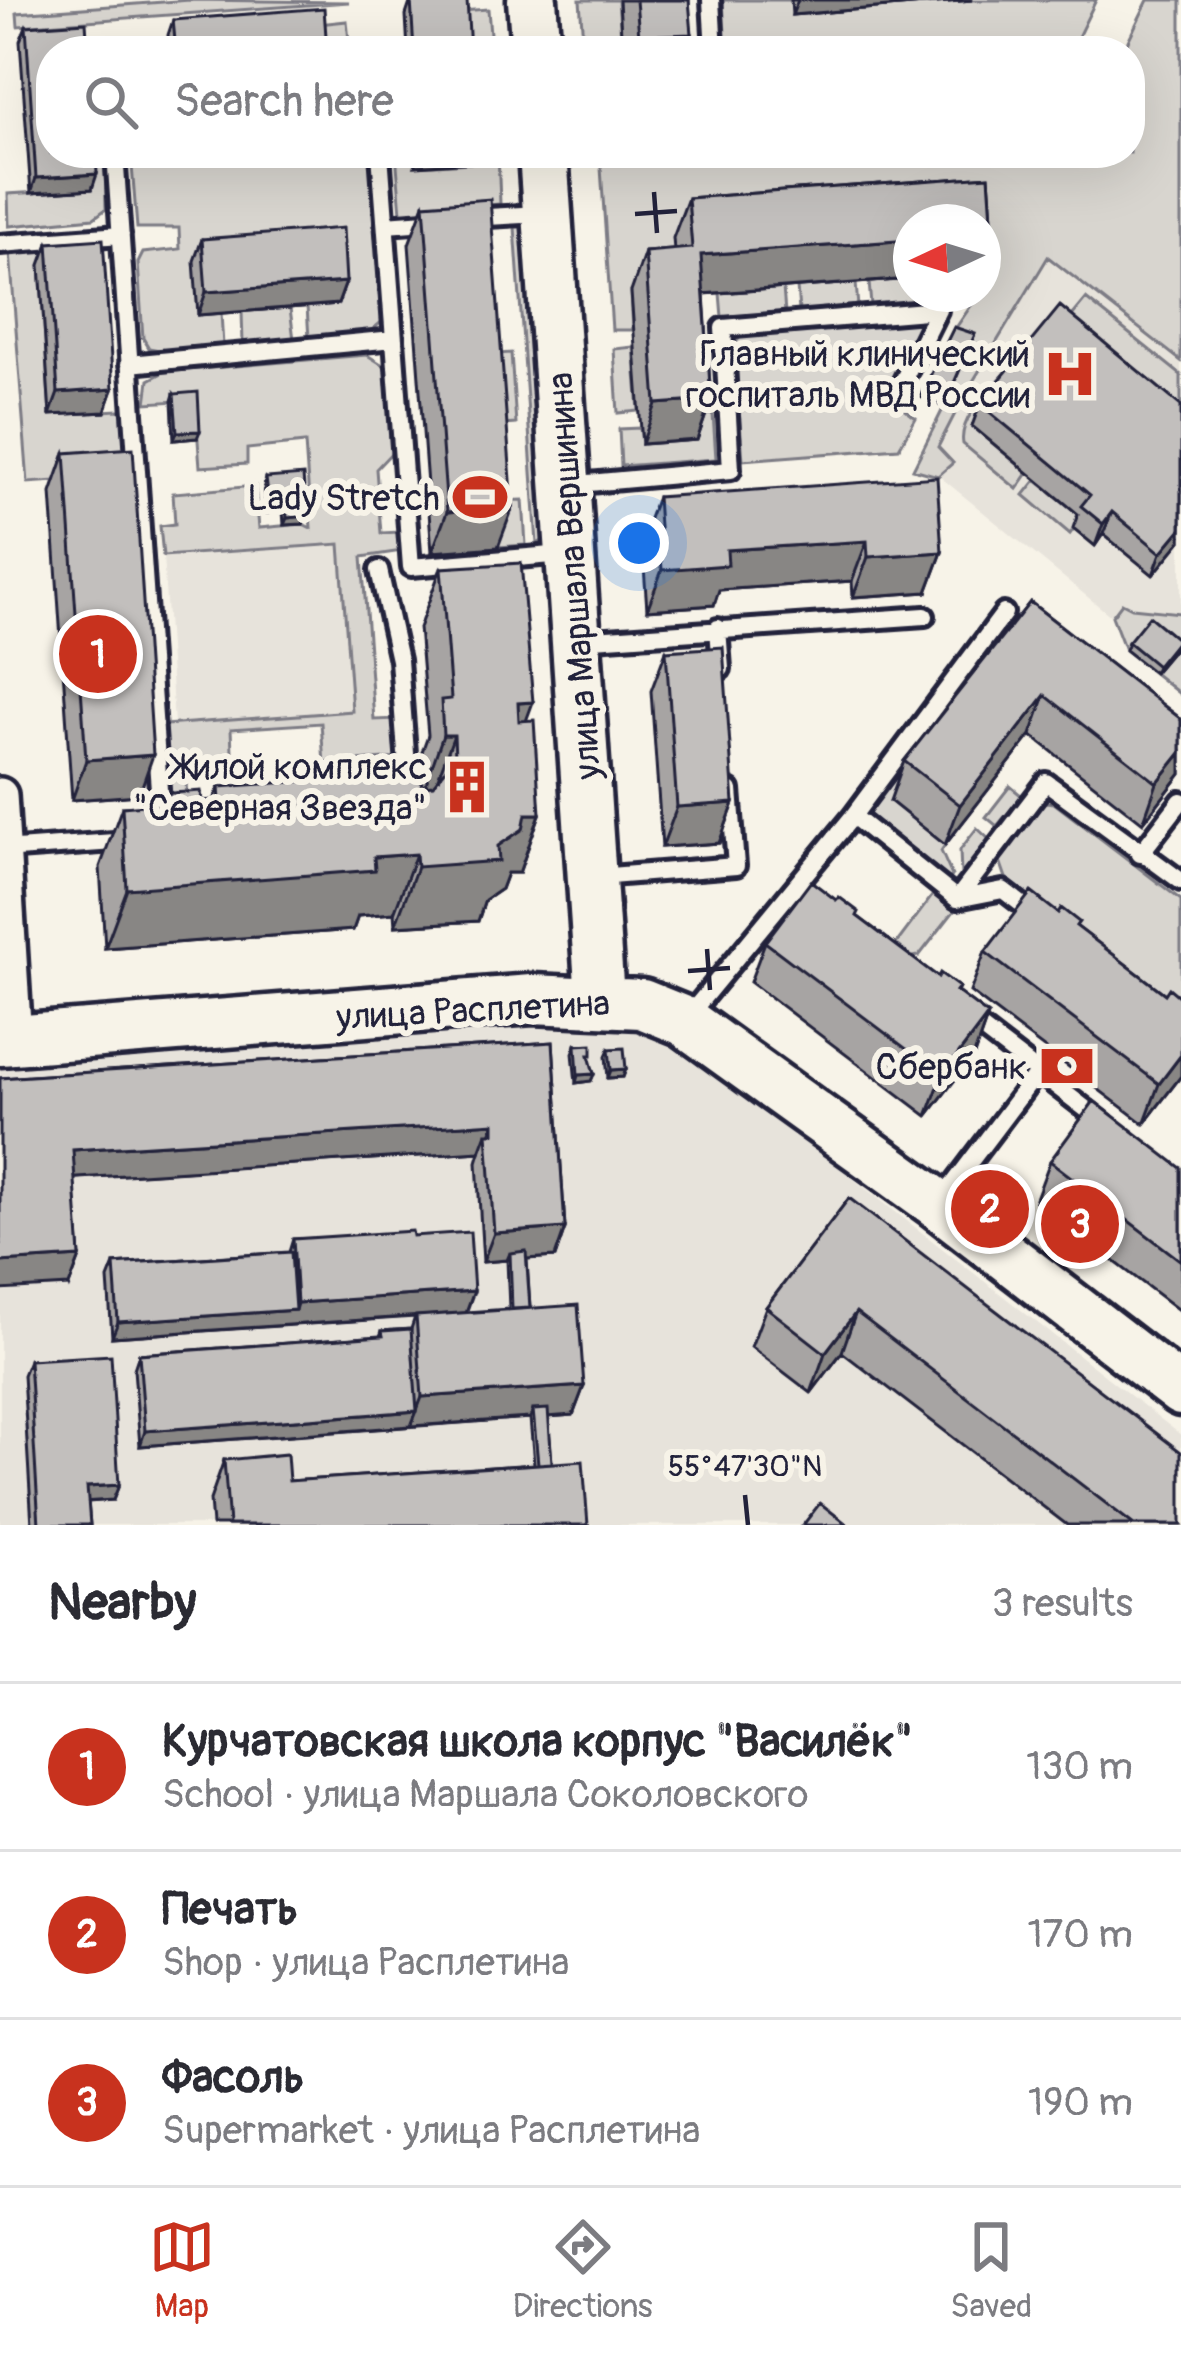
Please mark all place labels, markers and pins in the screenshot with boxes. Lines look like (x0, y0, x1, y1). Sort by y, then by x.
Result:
place label: Главный клинический госпиталь МВД России (686, 332, 1030, 418)
hospital icon: Главный клинический госпиталь МВД России (1041, 345, 1099, 403)
sports icon: Lady Stretch (451, 468, 509, 526)
place label: Lady Stretch (247, 476, 440, 521)
pin: 1 (59, 609, 137, 699)
place label: Жилой комплекс "Северная Звезда" (133, 745, 427, 831)
building icon: Жилой комплекс "Северная Звезда" (438, 758, 496, 816)
bank icon: Сбербанк (1038, 1037, 1096, 1095)
place label: Сбербанк (875, 1045, 1027, 1090)
pin: 2 (951, 1164, 1029, 1254)
pin: 3 (1041, 1179, 1119, 1269)

